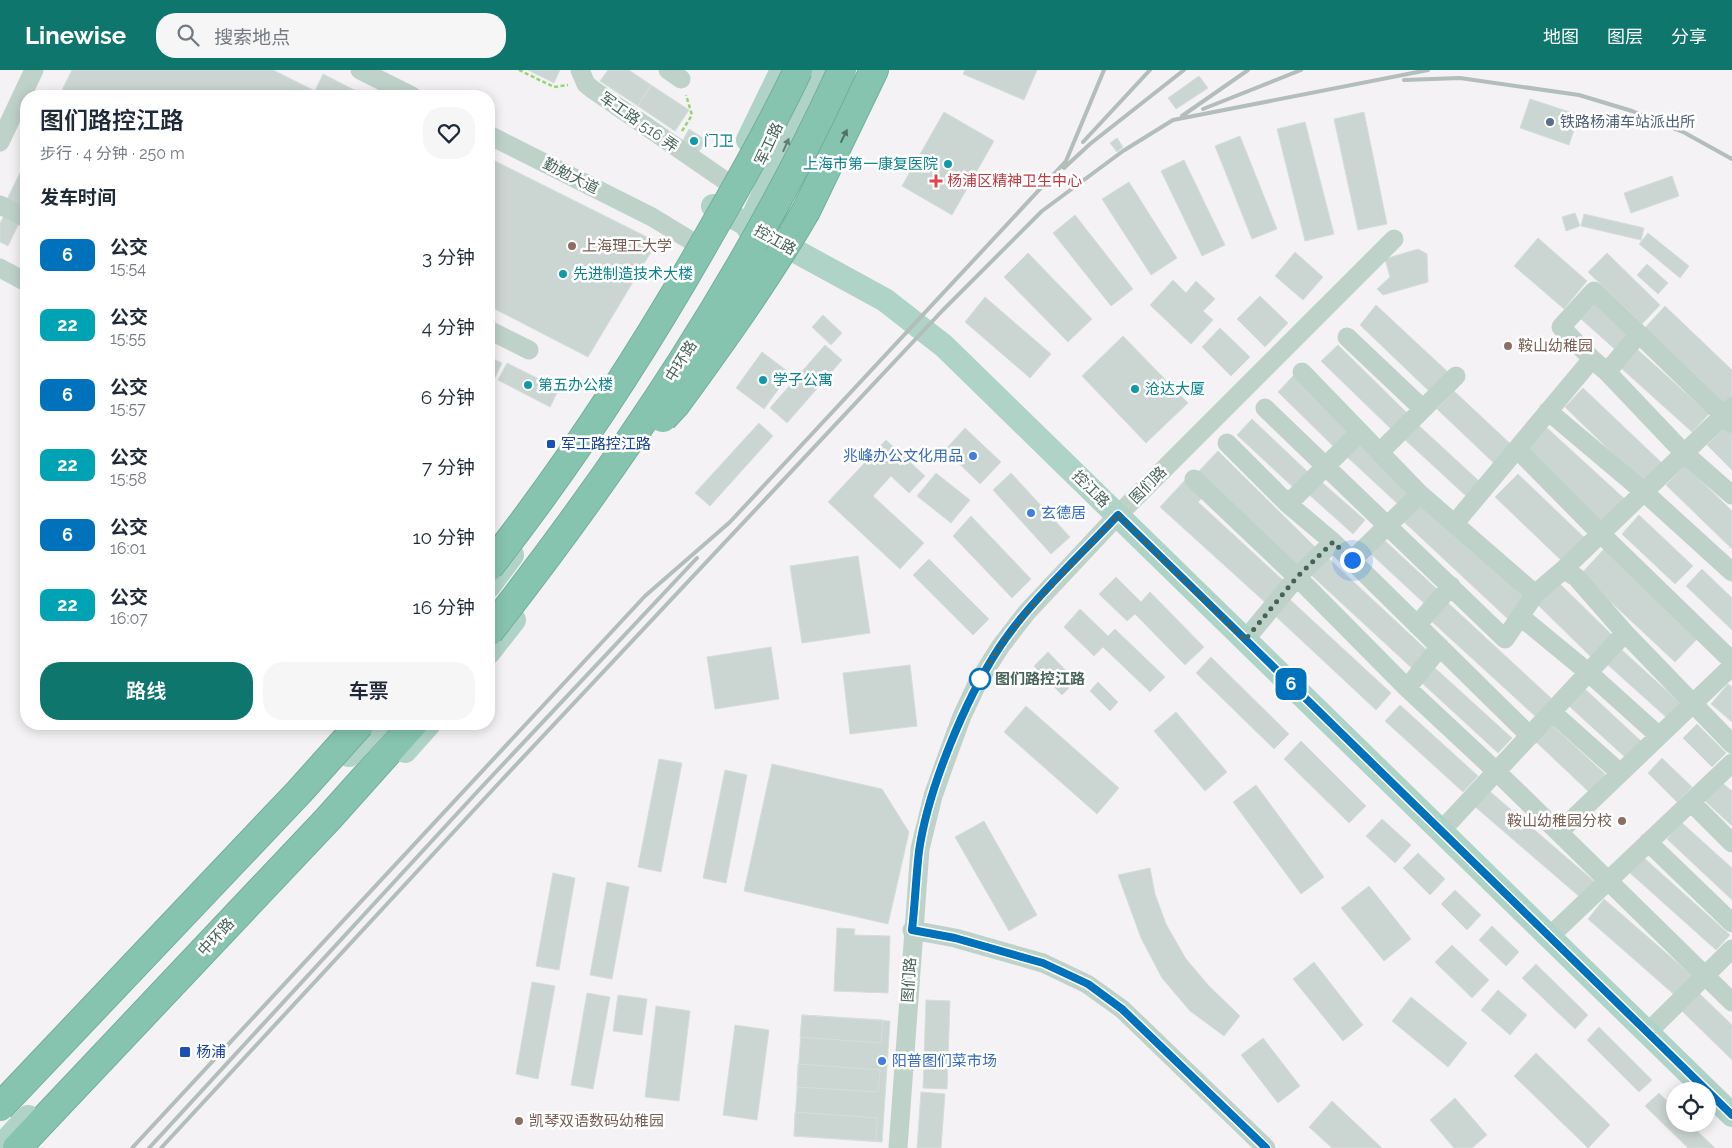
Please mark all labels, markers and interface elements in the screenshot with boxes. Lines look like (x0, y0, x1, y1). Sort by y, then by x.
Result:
search box (156, 13, 506, 58)
text: Linewise (25, 21, 126, 50)
icon: search (174, 21, 202, 49)
text: 搜索地点 (214, 26, 290, 48)
text: 地图 (1543, 26, 1579, 47)
text: 图层 (1607, 26, 1643, 47)
text: 分享 (1671, 26, 1707, 47)
street label: 军工路 516 弄 (596, 88, 682, 156)
text: 图们路控江路 (40, 106, 184, 135)
button: heart (423, 107, 475, 159)
place label: 铁路杨浦车站派出所 (1560, 113, 1695, 131)
marker: 铁路杨浦车站派出所 (1544, 116, 1556, 128)
street label: 军工路 (751, 120, 787, 168)
one-way arrow (840, 129, 848, 143)
place label: 门卫 (704, 132, 734, 150)
marker: 门卫 (688, 135, 700, 147)
one-way arrow (783, 138, 791, 152)
text: 步行 · 4 分钟 · 250 m (40, 144, 185, 163)
street label: 勤勉大道 (540, 154, 602, 198)
place label: 上海市第一康复医院 (803, 155, 938, 173)
marker: 上海市第一康复医院 (942, 158, 954, 170)
place label: 杨浦区精神卫生中心 (947, 172, 1082, 190)
marker: 杨浦区精神卫生中心 (929, 174, 943, 188)
text: 发车时间 (40, 186, 116, 208)
street label: 控江路 (751, 221, 799, 259)
text: 公交 (110, 236, 148, 258)
place label: 上海理工大学 (582, 237, 672, 255)
marker: 上海理工大学 (566, 240, 578, 252)
text: 6 (62, 244, 73, 265)
text: 3 分钟 (422, 246, 475, 268)
text: 15:54 (110, 259, 146, 278)
place label: 先进制造技术大楼 (573, 265, 693, 283)
marker: 先进制造技术大楼 (557, 268, 569, 280)
text: 公交 (110, 306, 148, 328)
text: 22 (57, 314, 78, 335)
text: 4 分钟 (422, 316, 475, 338)
text: 15:55 (110, 329, 146, 348)
street label: 中环路 (661, 337, 701, 385)
place label: 鞍山幼稚园 (1518, 337, 1593, 355)
marker: 鞍山幼稚园 (1502, 340, 1514, 352)
place label: 学子公寓 (773, 371, 833, 389)
marker: 学子公寓 (757, 374, 769, 386)
text: 公交 (110, 376, 148, 398)
place label: 第五办公楼 (538, 376, 613, 394)
marker: 第五办公楼 (522, 379, 534, 391)
place label: 沧达大厦 (1145, 380, 1205, 398)
marker: 沧达大厦 (1129, 383, 1141, 395)
text: 6 (62, 384, 73, 405)
text: 6 分钟 (421, 386, 475, 408)
text: 15:57 (110, 399, 146, 418)
place label: 军工路控江路 (561, 435, 651, 453)
marker: 军工路控江路 (545, 438, 557, 450)
text: 公交 (110, 446, 148, 468)
place label: 兆峰办公文化用品 (843, 447, 963, 465)
marker: 兆峰办公文化用品 (967, 450, 979, 462)
text: 22 (57, 454, 78, 475)
text: 7 分钟 (422, 456, 475, 478)
street label: 图们路 (1126, 463, 1170, 507)
street label: 控江路 (1069, 467, 1113, 511)
text: 15:58 (110, 469, 147, 488)
place label: 玄德居 (1041, 504, 1086, 522)
marker: 玄德居 (1025, 507, 1037, 519)
text: 公交 (110, 516, 148, 538)
text: 6 (62, 524, 73, 545)
text: 10 分钟 (412, 526, 475, 548)
text: 16:01 (110, 539, 146, 558)
your location (1340, 548, 1365, 573)
text: 公交 (110, 586, 148, 608)
text: 22 (57, 594, 78, 615)
text: 16 分钟 (413, 596, 475, 618)
text: 16:07 (110, 609, 148, 628)
button: 路线 (40, 662, 253, 720)
button: 车票 (263, 662, 475, 720)
marker: 图们路控江路 (969, 668, 991, 690)
line badge: 6 (1275, 668, 1307, 700)
place label: 图们路控江路 (995, 670, 1085, 688)
text: 6 (1286, 673, 1296, 694)
place label: 鞍山幼稚园分校 (1507, 812, 1612, 830)
marker: 鞍山幼稚园分校 (1616, 815, 1628, 827)
street label: 中环路 (194, 914, 238, 960)
street label: 图们路 (898, 957, 920, 1003)
place label: 杨浦 (196, 1043, 226, 1061)
marker: 杨浦 (178, 1045, 192, 1059)
place label: 阳普图们菜市场 (892, 1052, 997, 1070)
marker: 阳普图们菜市场 (876, 1055, 888, 1067)
map controls (1666, 1082, 1716, 1132)
button: locate (1666, 1082, 1716, 1132)
place label: 凯琴双语数码幼稚园 (529, 1112, 664, 1130)
marker: 凯琴双语数码幼稚园 (513, 1115, 525, 1127)

